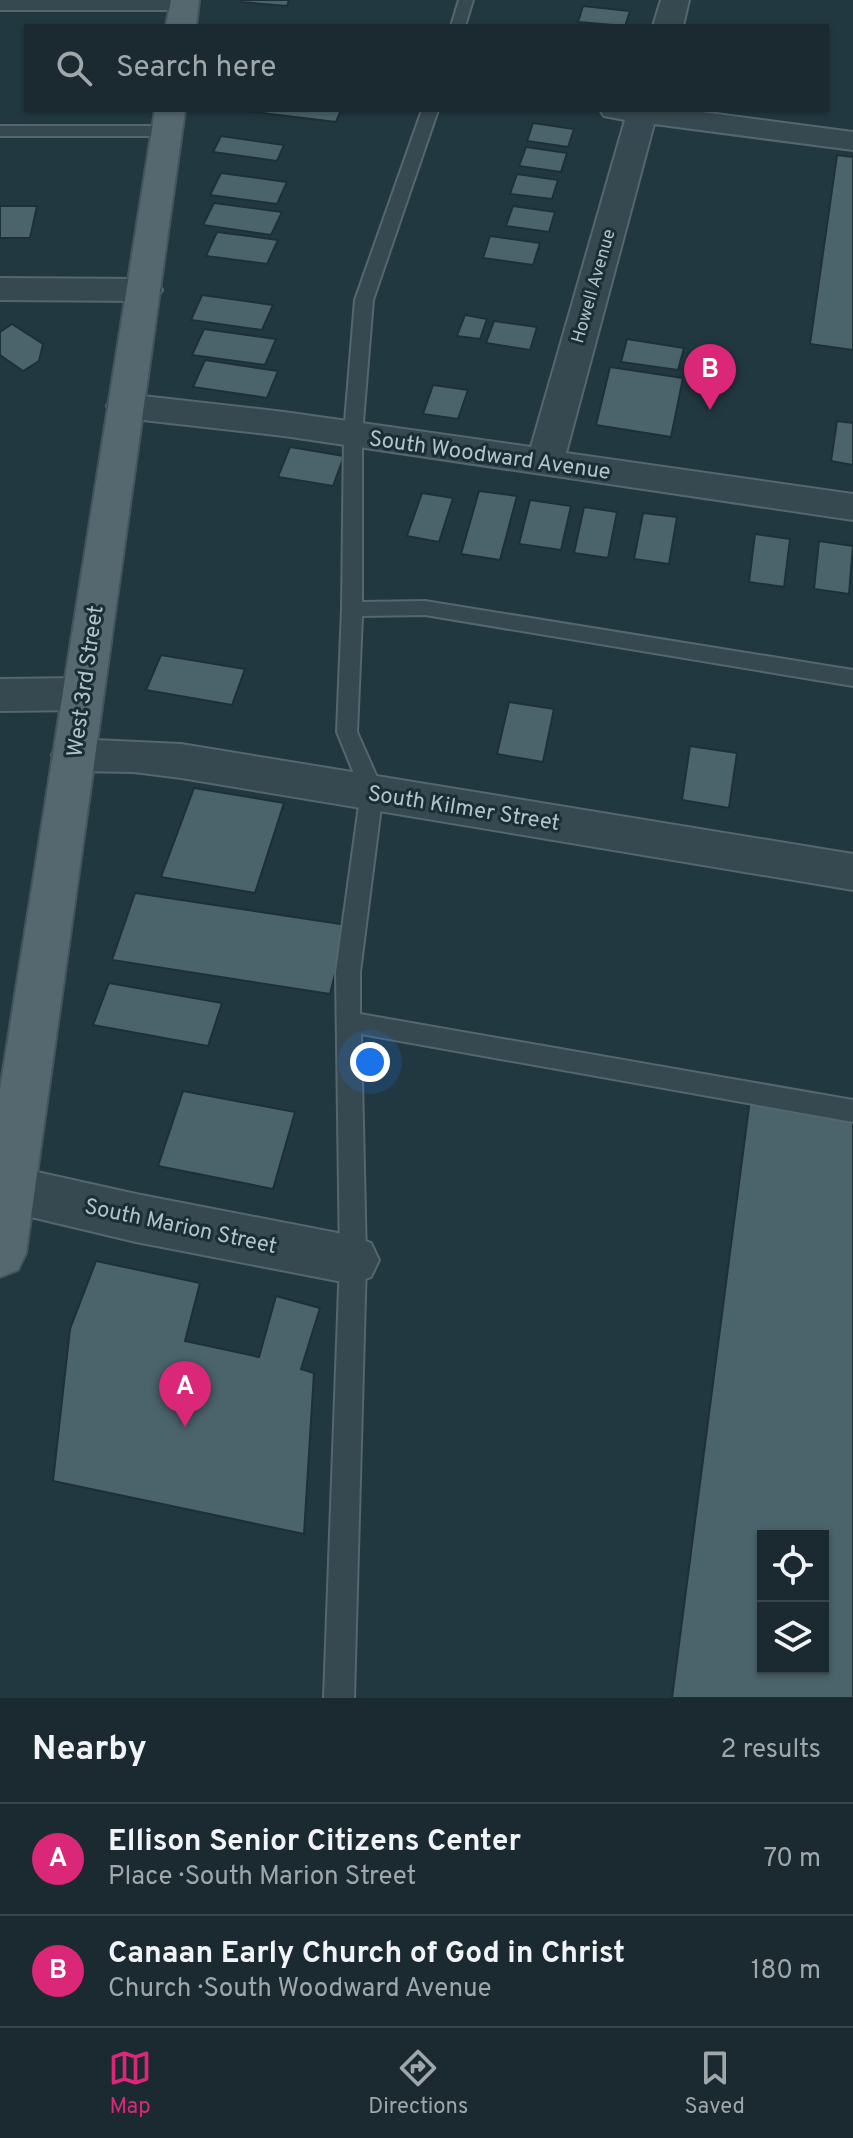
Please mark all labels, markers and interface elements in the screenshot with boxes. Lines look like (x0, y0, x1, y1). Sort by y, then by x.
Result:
search box (24, 24, 829, 112)
icon: search (52, 46, 96, 90)
text: Search here (116, 50, 276, 87)
street label: Howell Avenue (567, 227, 622, 346)
pin: B (684, 344, 736, 410)
street label: South Woodward Avenue (367, 426, 612, 487)
street label: West 3rd Street (62, 604, 110, 759)
street label: South Kilmer Street (366, 781, 562, 838)
your location (350, 1042, 390, 1082)
street label: South Marion Street (82, 1194, 279, 1261)
pin: A (159, 1361, 211, 1427)
map controls (757, 1530, 829, 1674)
button: locate (757, 1530, 829, 1602)
button: layers (757, 1602, 829, 1674)
text: Nearby (32, 1729, 147, 1772)
text: 2 results (721, 1734, 821, 1767)
text: Ellison Senior Citizens Center (108, 1824, 521, 1861)
text: A (49, 1843, 67, 1876)
text: 70 m (763, 1843, 821, 1876)
text: Place · South Marion Street (108, 1861, 416, 1894)
text: Canaan Early Church of God in Christ (108, 1936, 625, 1973)
text: B (49, 1955, 67, 1988)
text: 180 m (751, 1955, 821, 1988)
text: Church · South Woodward Avenue (108, 1973, 492, 2006)
tab: Map (108, 2046, 152, 2121)
tab: Directions (368, 2046, 468, 2121)
tab: Saved (684, 2046, 745, 2121)

